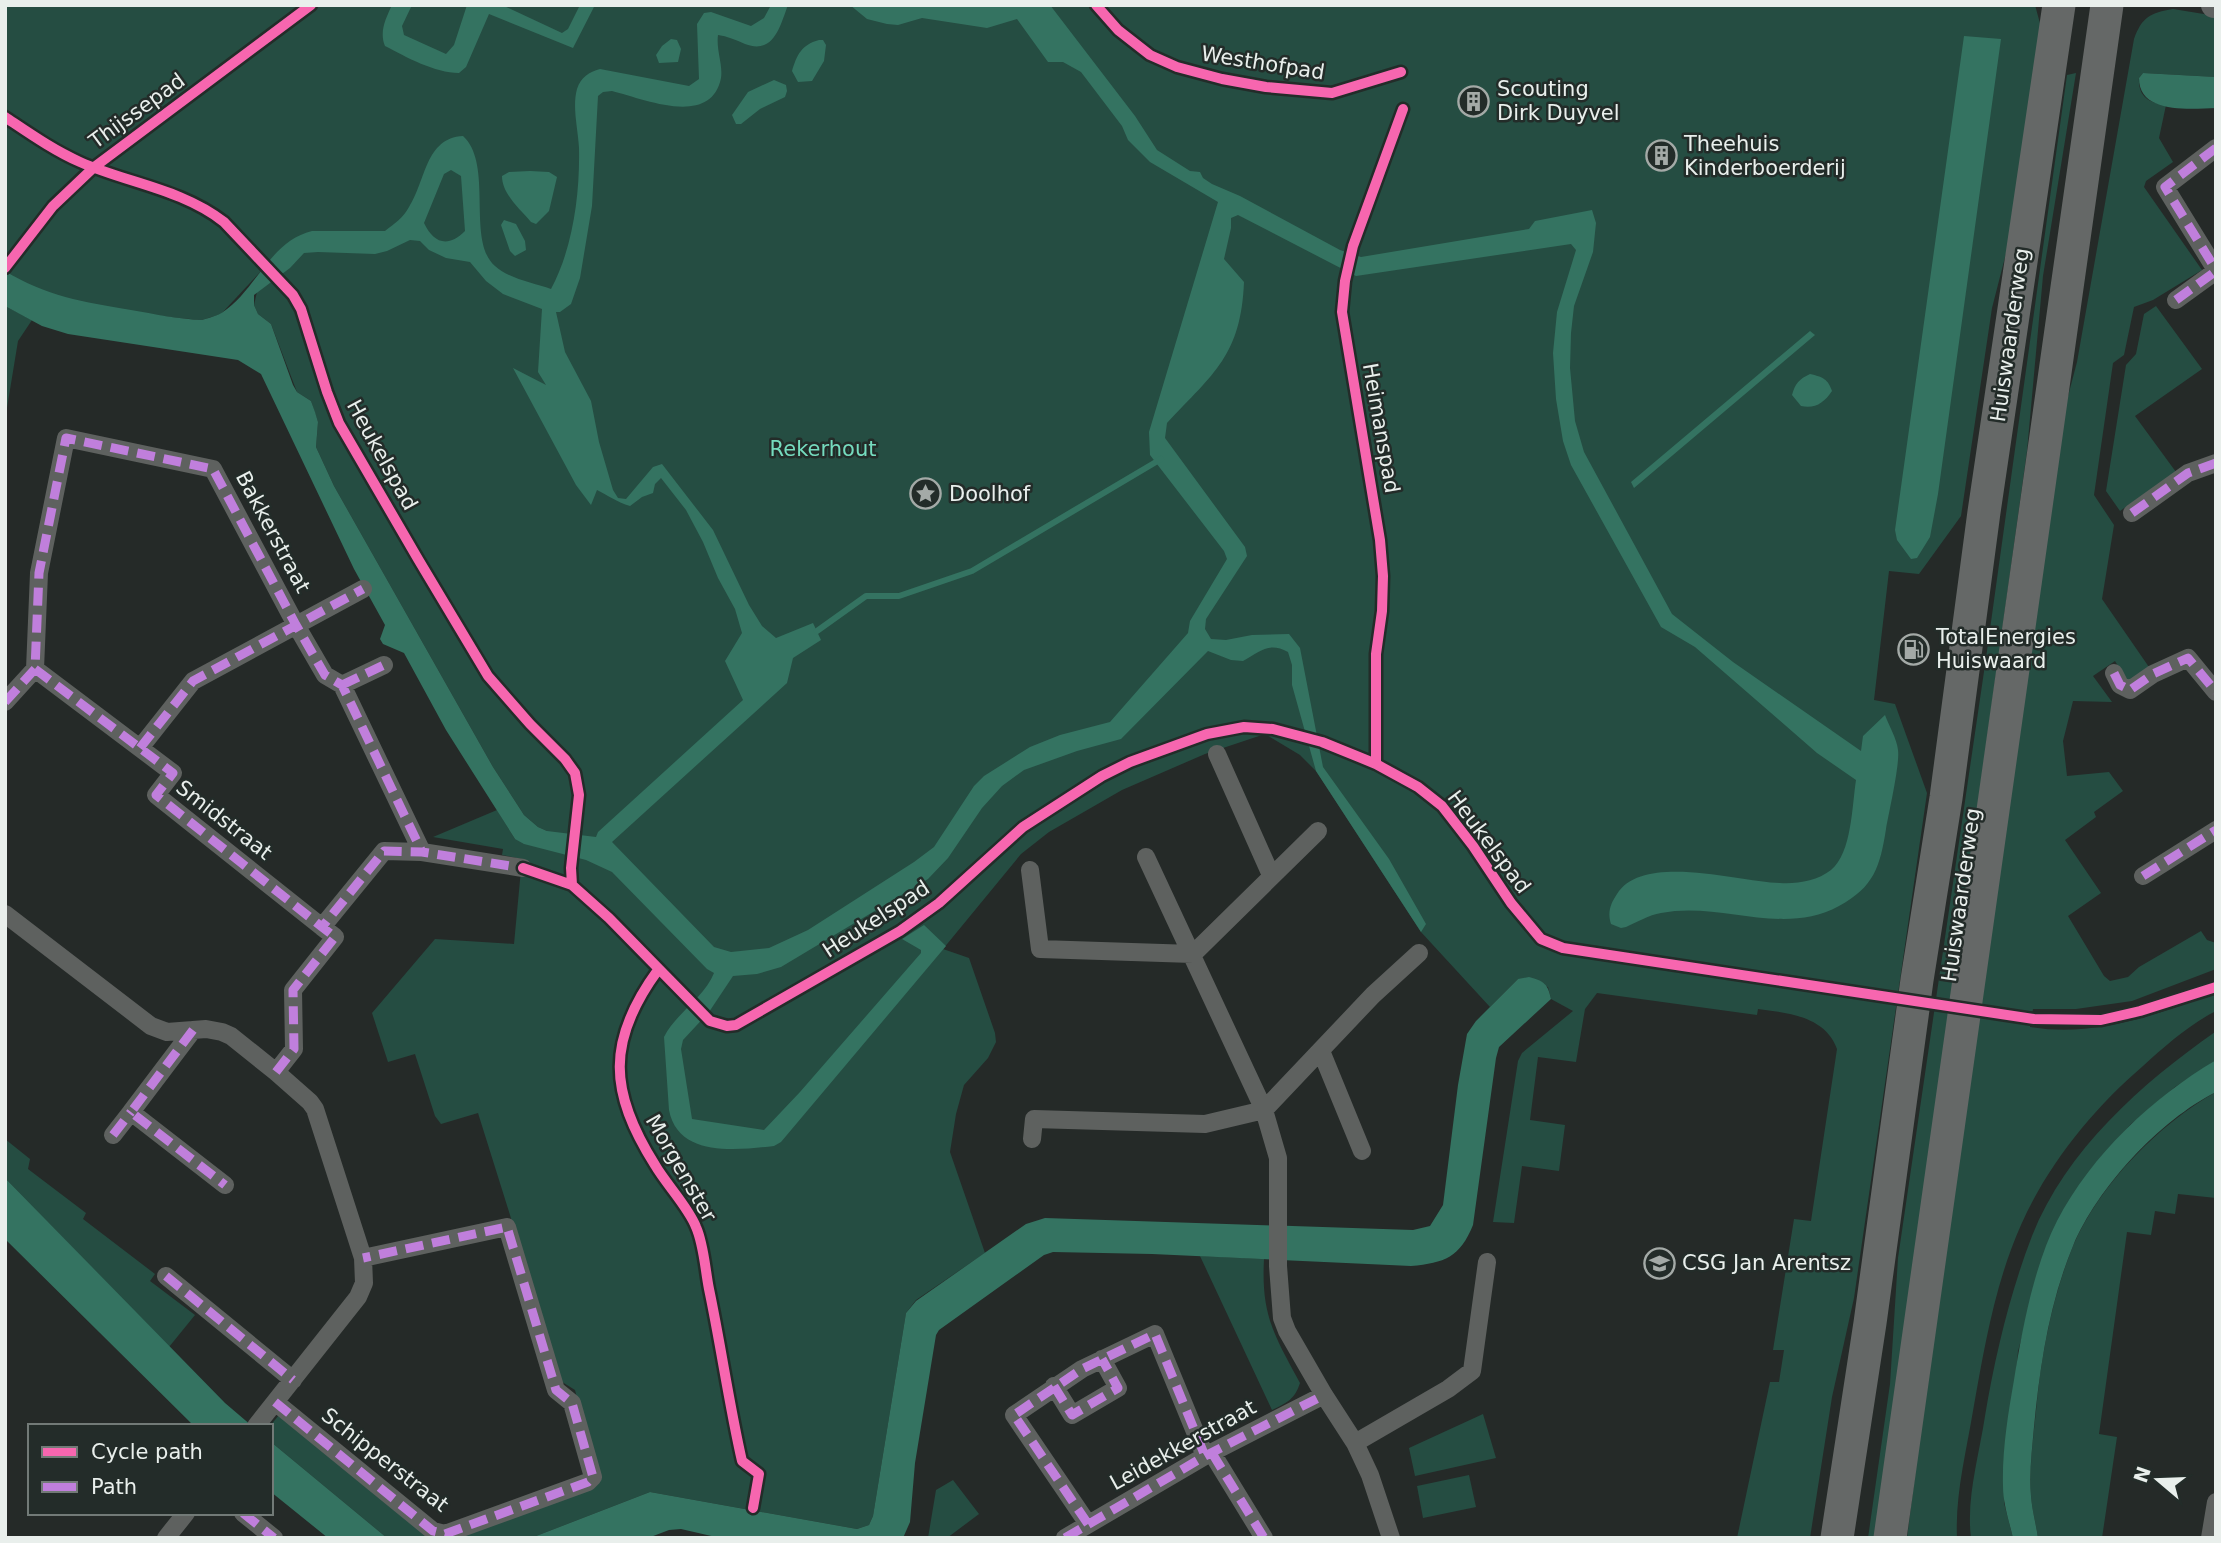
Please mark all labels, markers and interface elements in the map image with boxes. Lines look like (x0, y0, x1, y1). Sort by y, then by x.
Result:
street label: Westhofpad (1200, 41, 1326, 85)
street label: Thijssepad (84, 68, 189, 154)
place label: Scouting Dirk Duyvel (1497, 77, 1620, 125)
building icon: Scouting Dirk Duyvel (1457, 84, 1491, 118)
place label: Theehuis Kinderboerderij (1683, 132, 1846, 180)
building icon: Theehuis Kinderboerderij (1644, 139, 1678, 173)
street label: Huiswaarderweg (1986, 246, 2034, 424)
street label: Heimanspad (1358, 361, 1404, 495)
street label: Heukelspad (342, 396, 422, 514)
park label: Rekerhout (770, 437, 876, 461)
street label: Bakkerstraat (231, 467, 315, 597)
place icon: Doolhof (909, 477, 943, 511)
place label: Doolhof (949, 482, 1031, 506)
place label: TotalEnergies Huiswaard (1935, 625, 2076, 673)
fuel station icon: TotalEnergies Huiswaard (1896, 632, 1930, 666)
street label: Smidstraat (171, 775, 277, 865)
street label: Heukelspad (1443, 786, 1535, 898)
street label: Huiswaarderweg (1937, 806, 1985, 984)
street label: Heukelspad (818, 876, 934, 962)
street label: Morgenster (641, 1110, 721, 1226)
school or university icon: CSG Jan Arentsz (1642, 1246, 1676, 1280)
place label: CSG Jan Arentsz (1682, 1251, 1851, 1275)
street label: Leidekkerstraat (1106, 1395, 1260, 1495)
street label: Schipperstraat (317, 1403, 453, 1517)
legend (28, 1424, 273, 1515)
text: Cycle path (91, 1440, 203, 1464)
north arrow (2123, 1445, 2193, 1515)
text: N (2129, 1463, 2155, 1486)
text: Path (91, 1475, 137, 1499)

